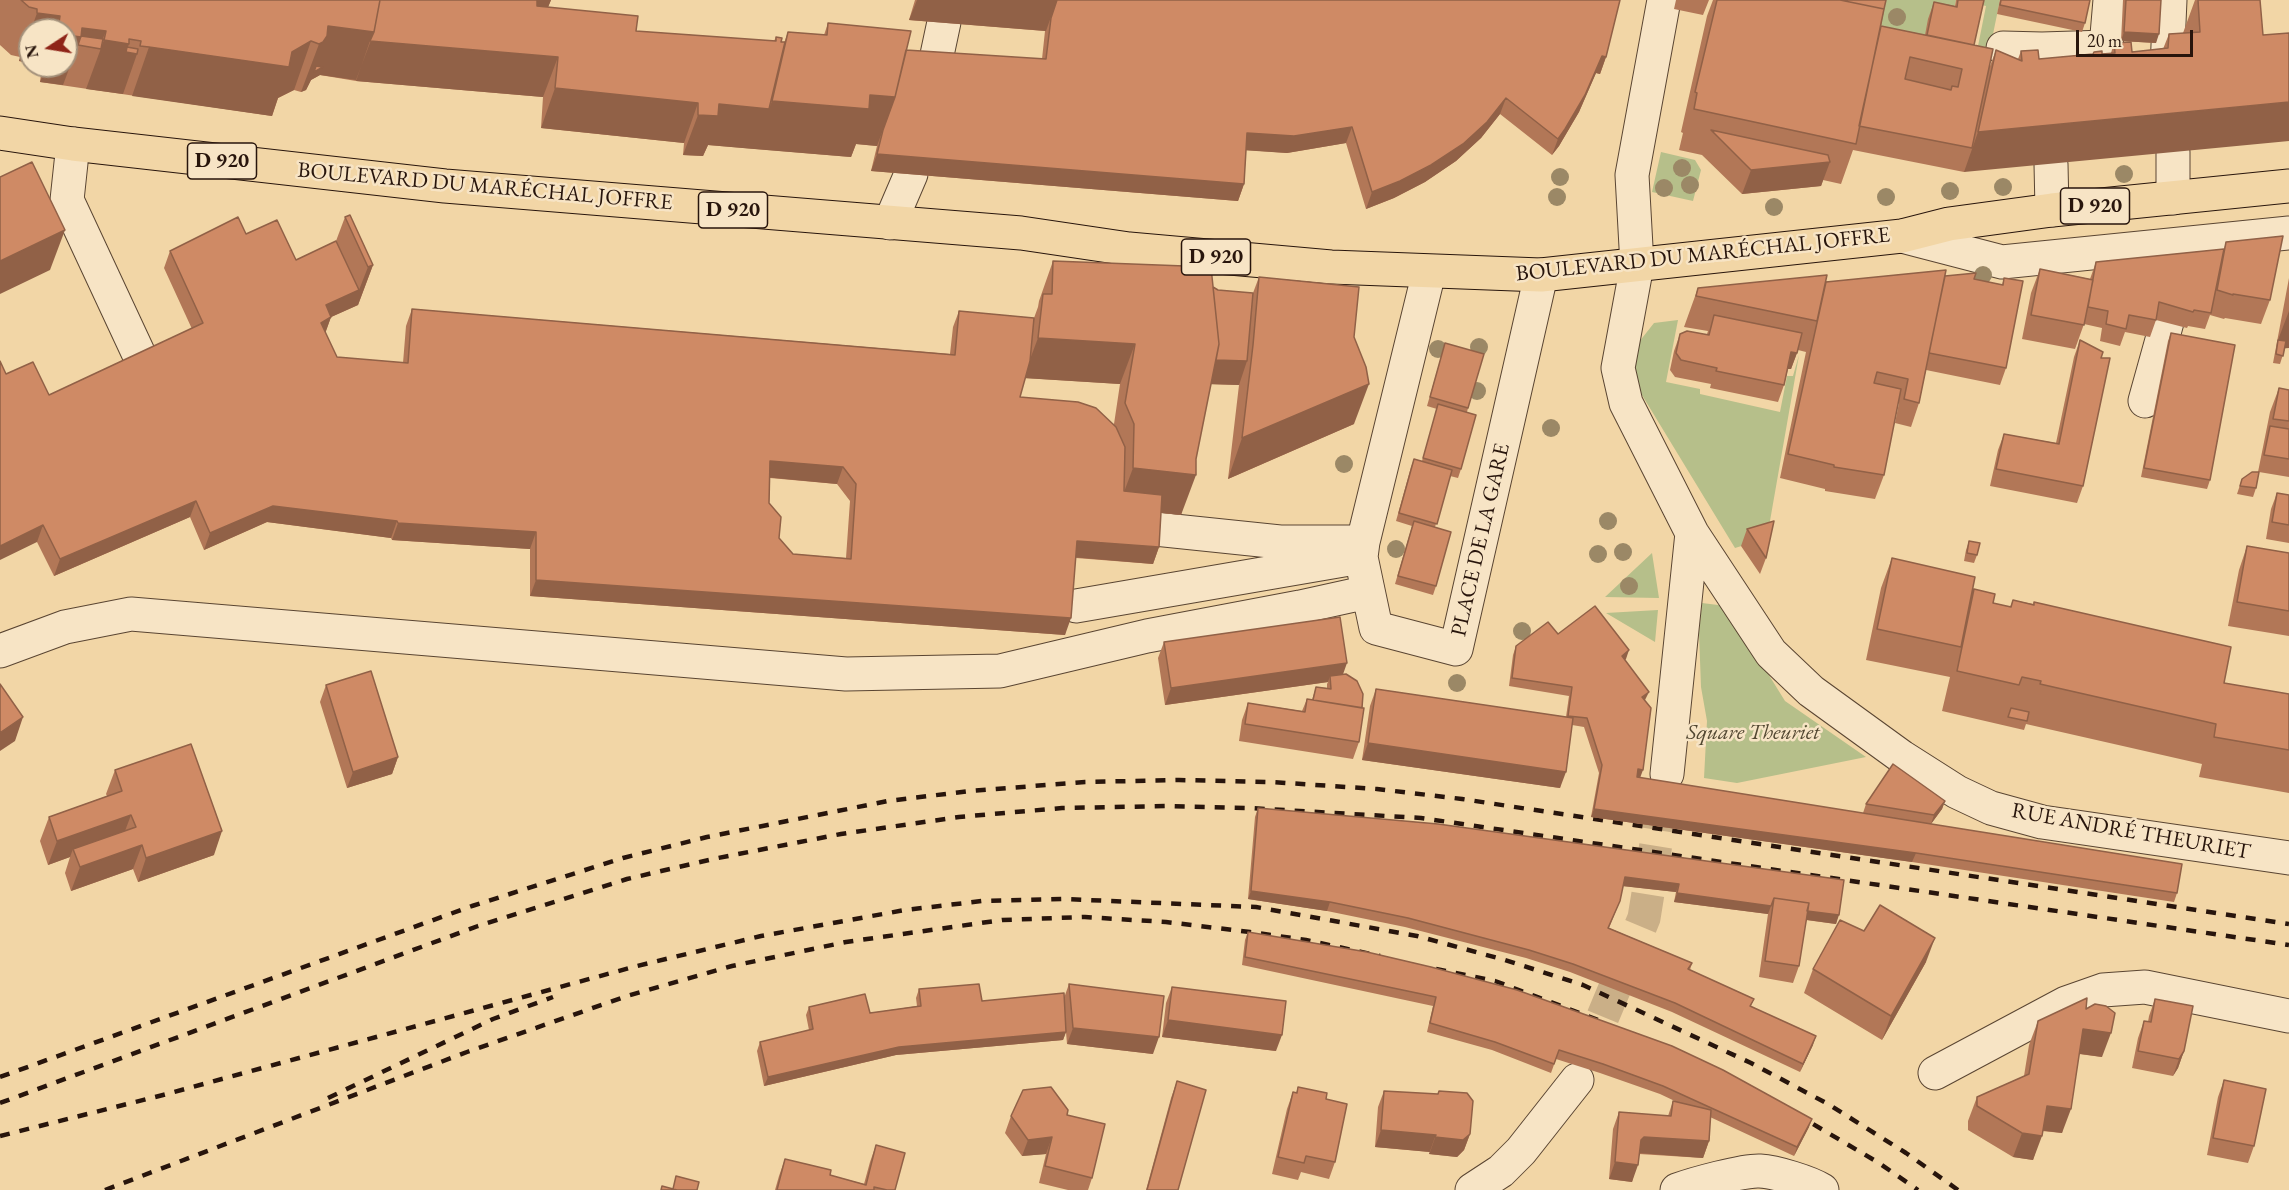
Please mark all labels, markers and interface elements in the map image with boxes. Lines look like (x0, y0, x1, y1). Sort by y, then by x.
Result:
north arrow (18, 18, 78, 78)
scale bar (2079, 18, 2196, 56)
text: 20 m (2087, 29, 2122, 52)
text: N (20, 43, 43, 60)
road number: D 920 (188, 143, 256, 179)
street label: BOULEVARD DU MARÉCHAL JOFFRE (296, 157, 674, 217)
road number: D 920 (2060, 188, 2130, 224)
road number: D 920 (698, 192, 768, 228)
street label: BOULEVARD DU MARÉCHAL JOFFRE (1515, 222, 1891, 288)
road number: D 920 (1182, 239, 1250, 275)
street label: PLACE DE LA GARE (1446, 441, 1516, 639)
park label: Square Theuriet (1686, 720, 1820, 746)
street label: RUE ANDRÉ THEURIET (2010, 798, 2252, 866)

